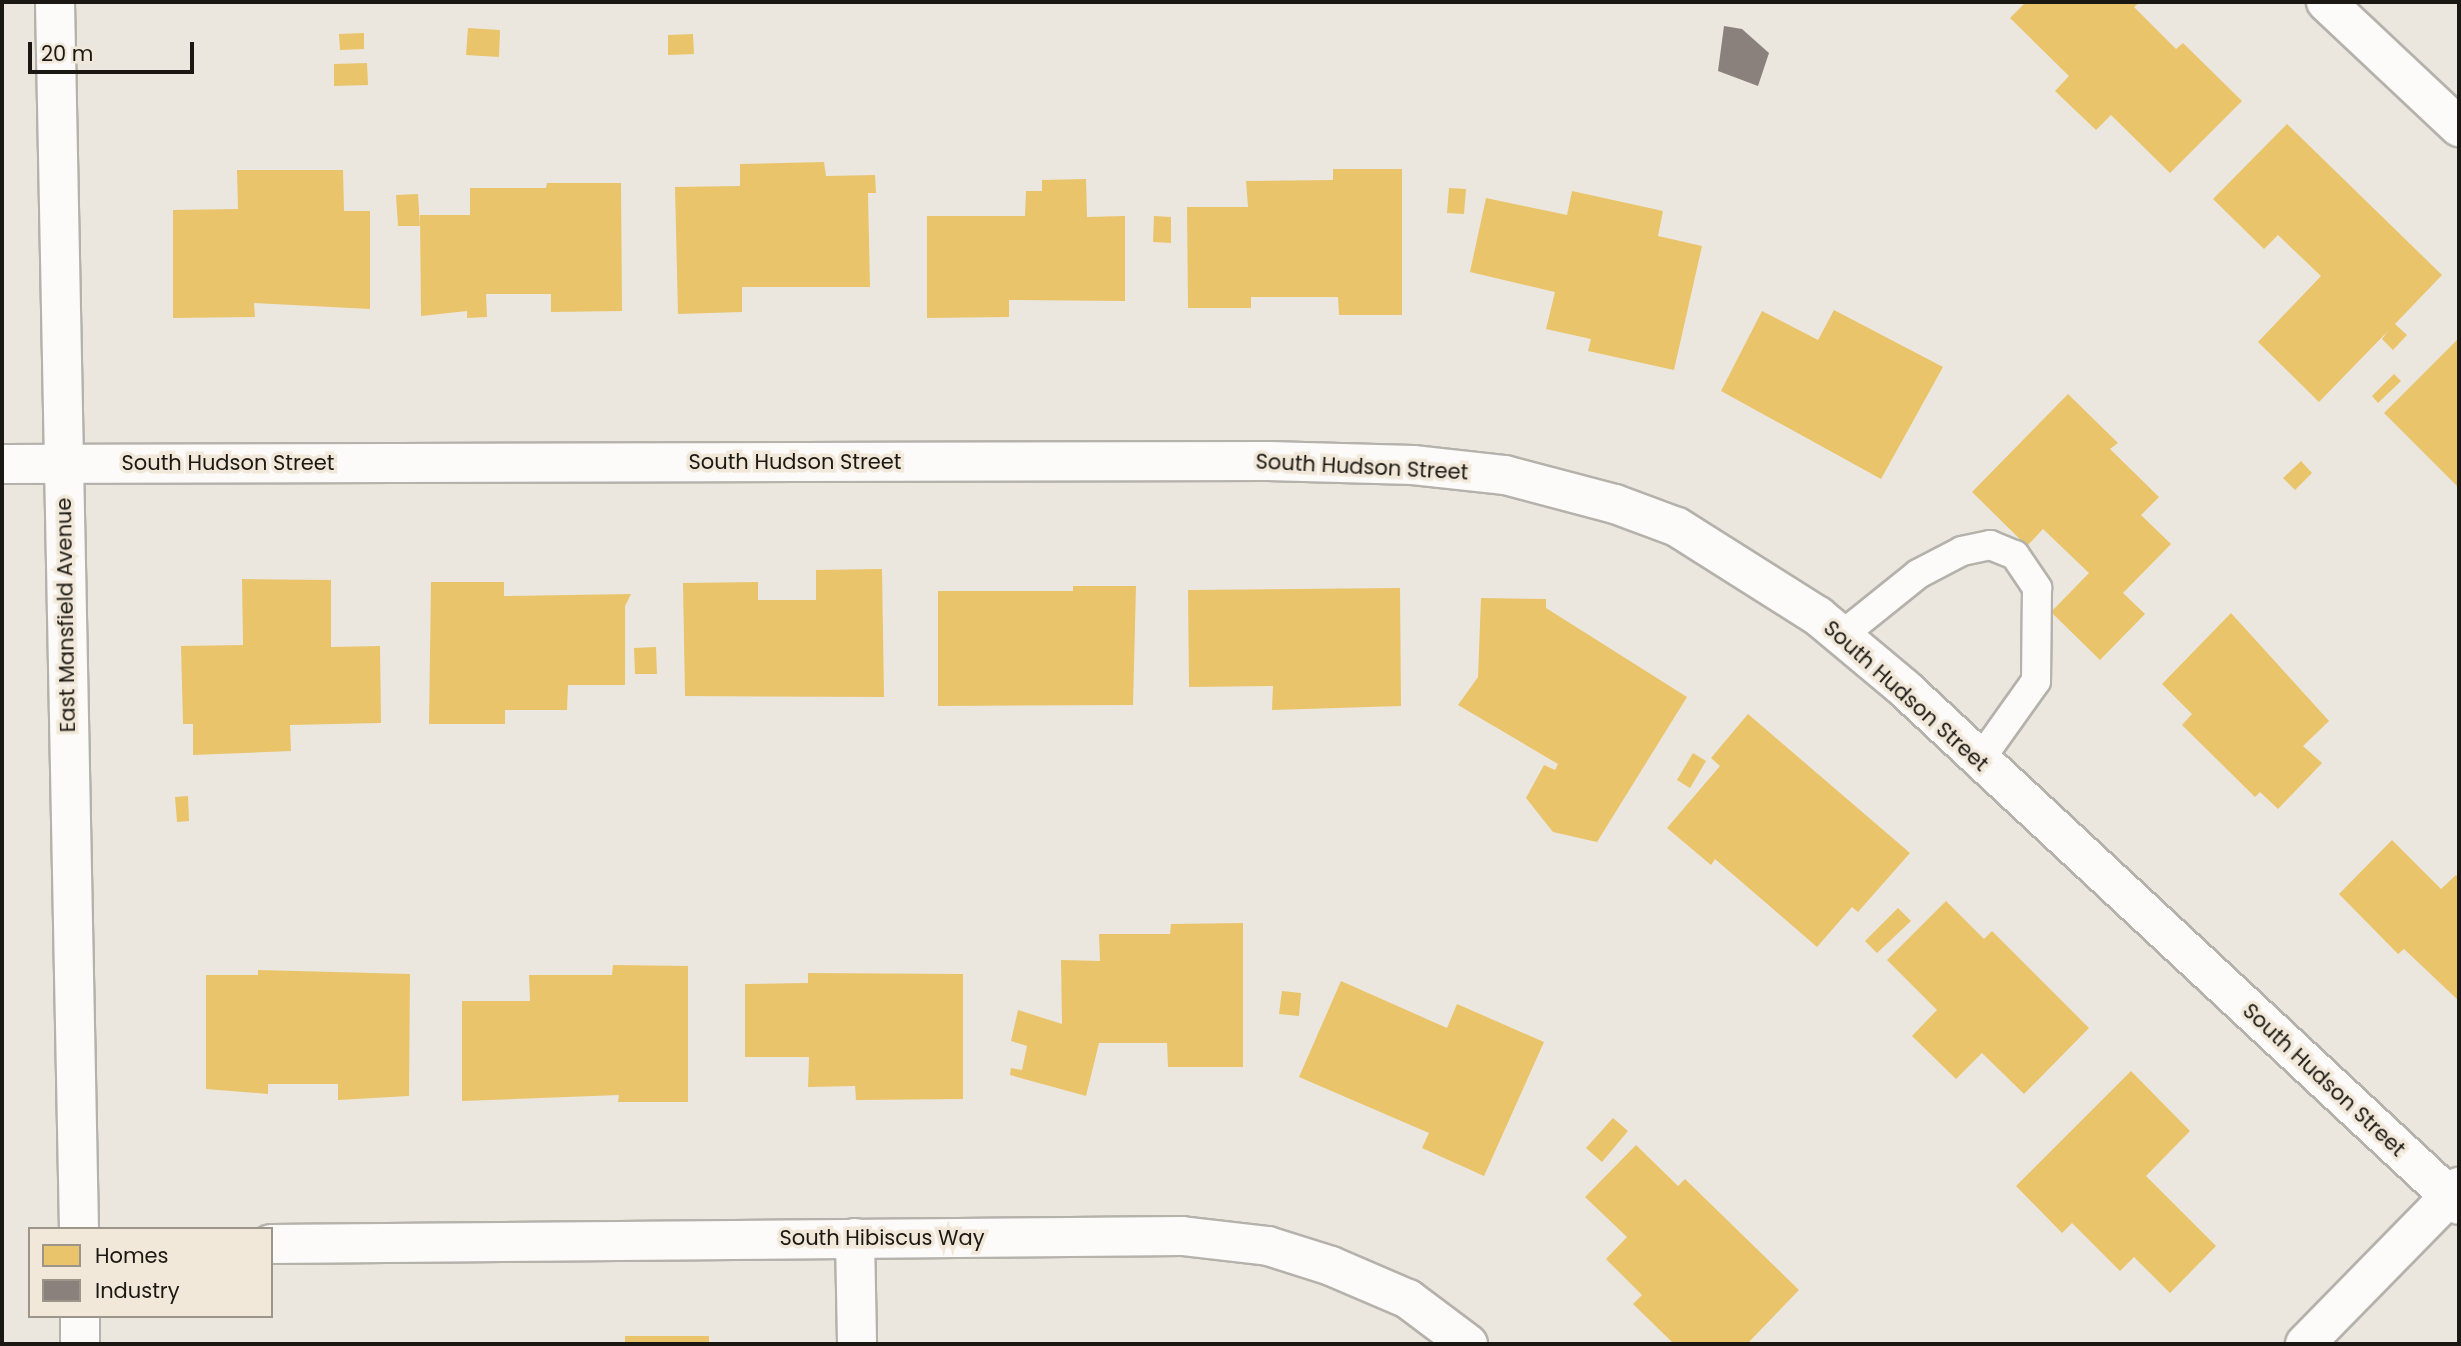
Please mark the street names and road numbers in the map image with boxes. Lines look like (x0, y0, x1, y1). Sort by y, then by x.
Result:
street label: South Hudson Street (688, 449, 902, 475)
street label: South Hudson Street (1255, 449, 1469, 485)
street label: South Hudson Street (121, 450, 335, 476)
street label: East Mansfield Avenue (51, 497, 81, 733)
street label: South Hudson Street (1818, 615, 1994, 777)
street label: South Hudson Street (2238, 998, 2410, 1162)
street label: South Hibiscus Way (779, 1225, 985, 1251)

